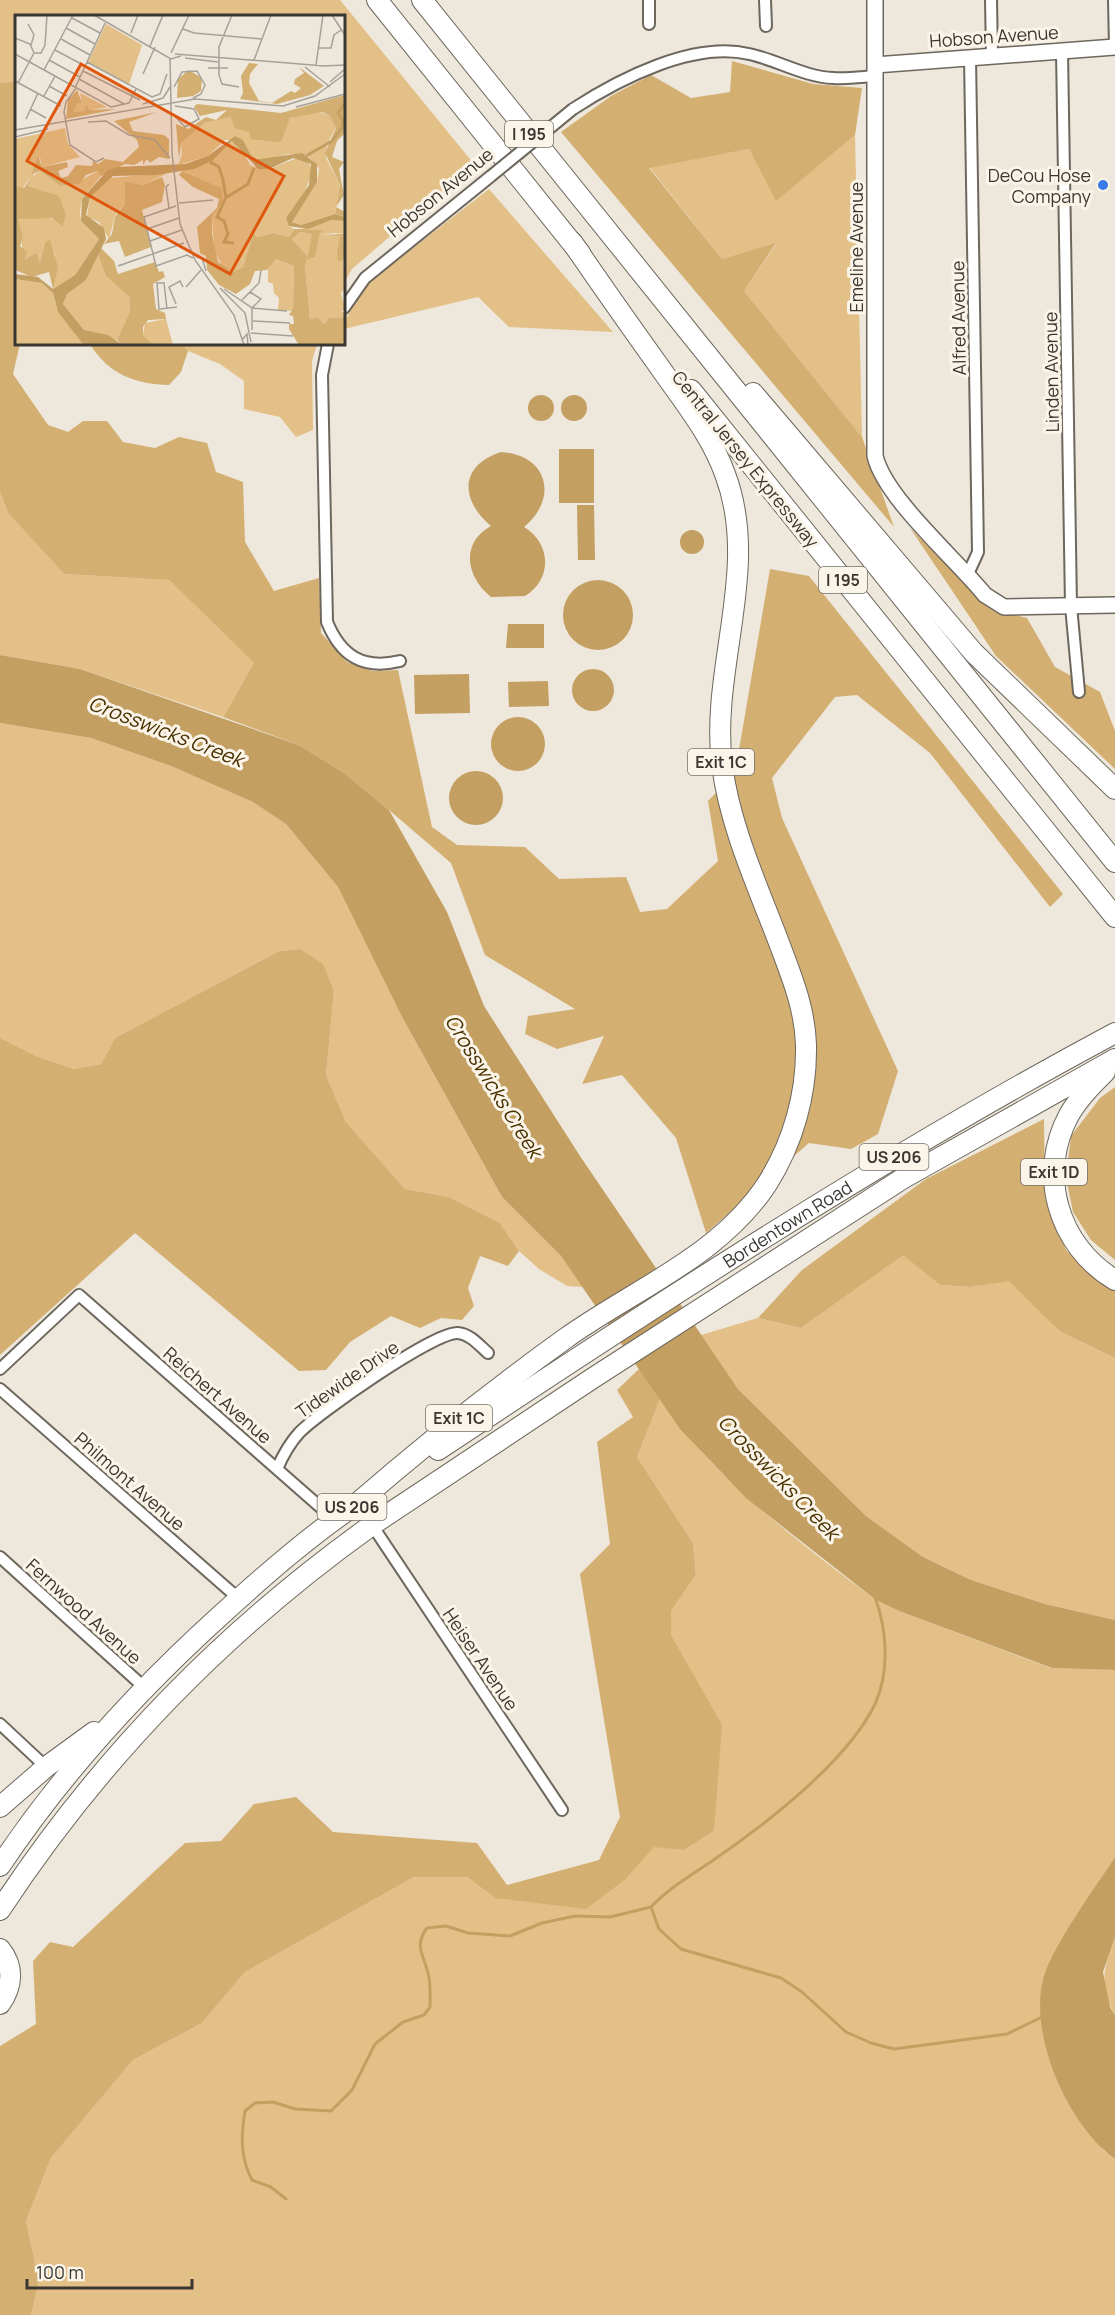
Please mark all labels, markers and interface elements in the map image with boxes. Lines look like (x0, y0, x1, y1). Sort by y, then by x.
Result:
inset map (15, 15, 345, 345)
street label: Hobson Avenue (929, 20, 1059, 52)
road number: I 195 (505, 121, 553, 147)
street label: Hobson Avenue (382, 142, 498, 242)
place label: DeCou Hose Company (988, 163, 1091, 208)
marker: DeCou Hose Company (1096, 178, 1110, 192)
street label: Emeline Avenue (844, 182, 868, 312)
street label: Alfred Avenue (945, 260, 971, 376)
street label: Linden Avenue (1038, 311, 1064, 433)
street label: Central Jersey Expressway (667, 366, 825, 553)
road number: I 195 (819, 567, 867, 593)
water label: Crosswicks Creek (85, 689, 250, 774)
road number: Exit 1C (688, 749, 754, 775)
water label: Crosswicks Creek (439, 1009, 550, 1165)
road number: US 206 (860, 1144, 928, 1170)
road number: Exit 1D (1021, 1159, 1087, 1185)
street label: Bordentown Road (718, 1175, 856, 1273)
street label: Tidewide Drive (291, 1335, 403, 1423)
street label: Reichert Avenue (159, 1341, 277, 1449)
road number: Exit 1C (426, 1405, 492, 1431)
water label: Crosswicks Creek (712, 1409, 848, 1547)
street label: Philmont Avenue (70, 1426, 190, 1536)
road number: US 206 (318, 1494, 386, 1520)
street label: Fernwood Avenue (21, 1553, 147, 1669)
street label: Heiser Avenue (438, 1603, 524, 1715)
scale bar (27, 2252, 192, 2290)
text: 100 m (36, 2260, 84, 2284)

